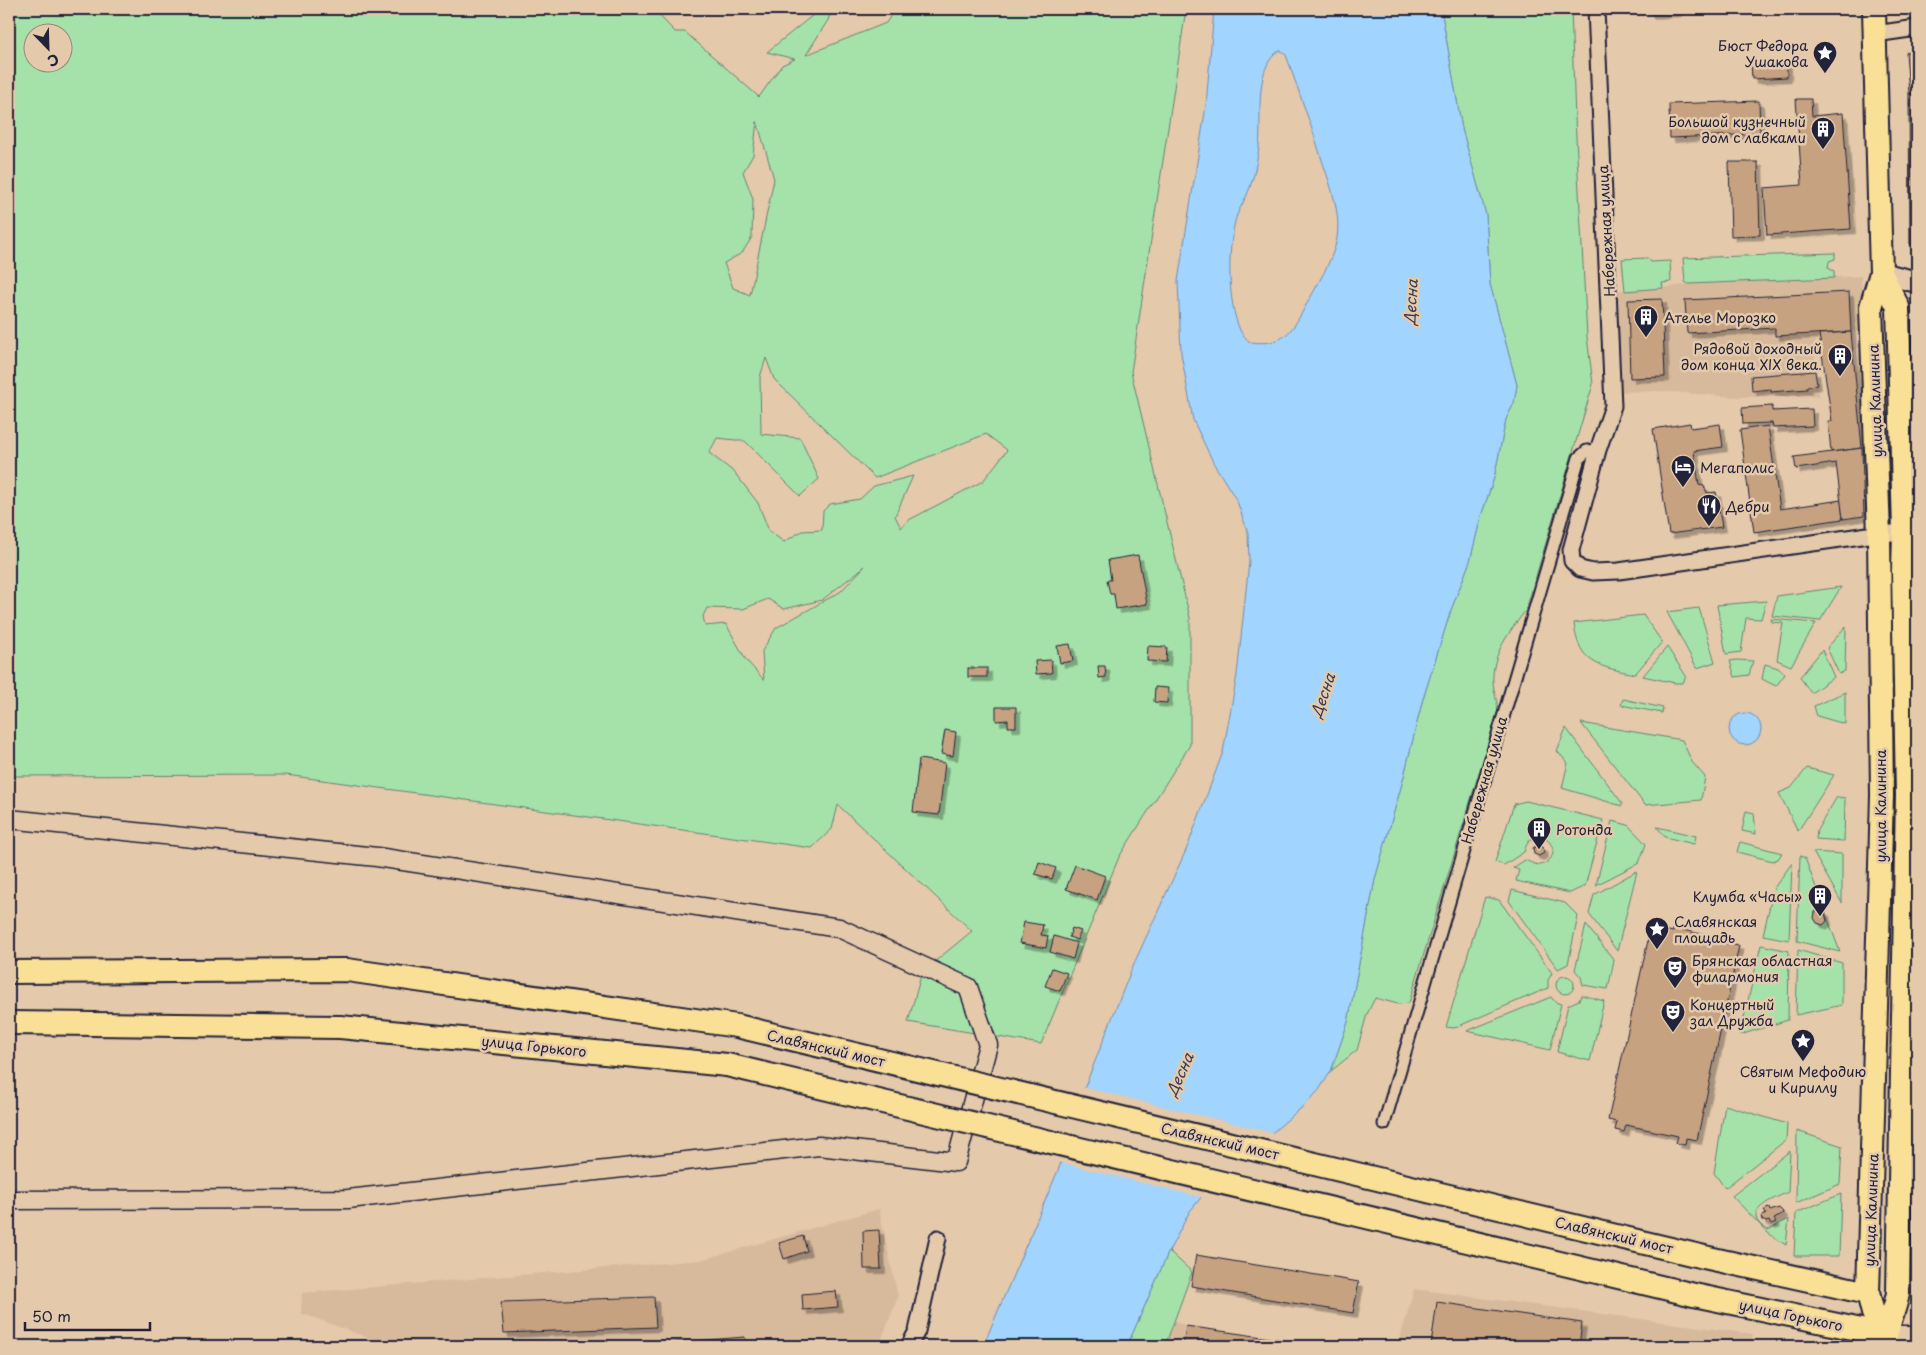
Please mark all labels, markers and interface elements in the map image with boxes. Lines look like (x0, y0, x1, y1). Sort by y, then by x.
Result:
north arrow (22, 22, 72, 72)
place label: Бюст Федора Ушакова (1718, 35, 1808, 72)
place icon: Бюст Федора Ушакова (1812, 40, 1838, 74)
text: С (44, 49, 62, 72)
place label: Большой кузнечный дом с лавками (1668, 111, 1806, 148)
building icon: Большой кузнечный дом с лавками (1810, 116, 1836, 150)
street label: Набережная улица (1592, 164, 1620, 297)
water label: Десна (1397, 278, 1423, 327)
building icon: Ателье Морозко (1633, 304, 1659, 338)
place label: Ателье Морозко (1664, 307, 1776, 328)
place label: Рядовой доходный дом конца XIX века. (1681, 338, 1822, 375)
building icon: Рядовой доходный дом конца XIX века. (1827, 343, 1853, 377)
street label: улица Калинина (1863, 344, 1887, 458)
hotel icon: Мегаполис (1670, 454, 1696, 488)
place label: Мегаполис (1700, 457, 1774, 478)
restaurant icon: Дебри (1696, 493, 1722, 527)
place label: Дебри (1725, 496, 1770, 517)
water label: Десна (1303, 669, 1340, 722)
street label: Набережная улица (1456, 713, 1512, 846)
street label: улица Калинина (1870, 749, 1891, 863)
building icon: Ротонда (1526, 816, 1552, 850)
place label: Ротонда (1556, 819, 1613, 840)
building icon: Клумба «Часы» (1807, 883, 1833, 917)
place label: Клумба «Часы» (1693, 886, 1802, 907)
place label: Славянская площадь (1674, 911, 1757, 948)
place icon: Славянская площадь (1644, 916, 1670, 950)
place label: Брянская областная филармония (1692, 950, 1833, 987)
theatre icon: Брянская областная филармония (1662, 955, 1688, 989)
place label: Концертный зал Дружба (1689, 994, 1775, 1031)
theatre icon: Концертный зал Дружба (1660, 999, 1686, 1033)
street label: Славянский мост (765, 1024, 887, 1072)
place icon: Святым Мефодию и Кириллу (1790, 1028, 1816, 1062)
street label: улица Горького (480, 1030, 588, 1062)
water label: Десна (1158, 1048, 1199, 1101)
place label: Святым Мефодию и Кириллу (1740, 1061, 1866, 1098)
street label: Славянский мост (1159, 1117, 1281, 1165)
street label: улица Калинина (1859, 1153, 1883, 1267)
street label: Славянский мост (1553, 1211, 1675, 1259)
street label: улица Горького (1737, 1294, 1845, 1336)
scale bar (25, 1300, 150, 1332)
text: 50 m (32, 1304, 71, 1327)

